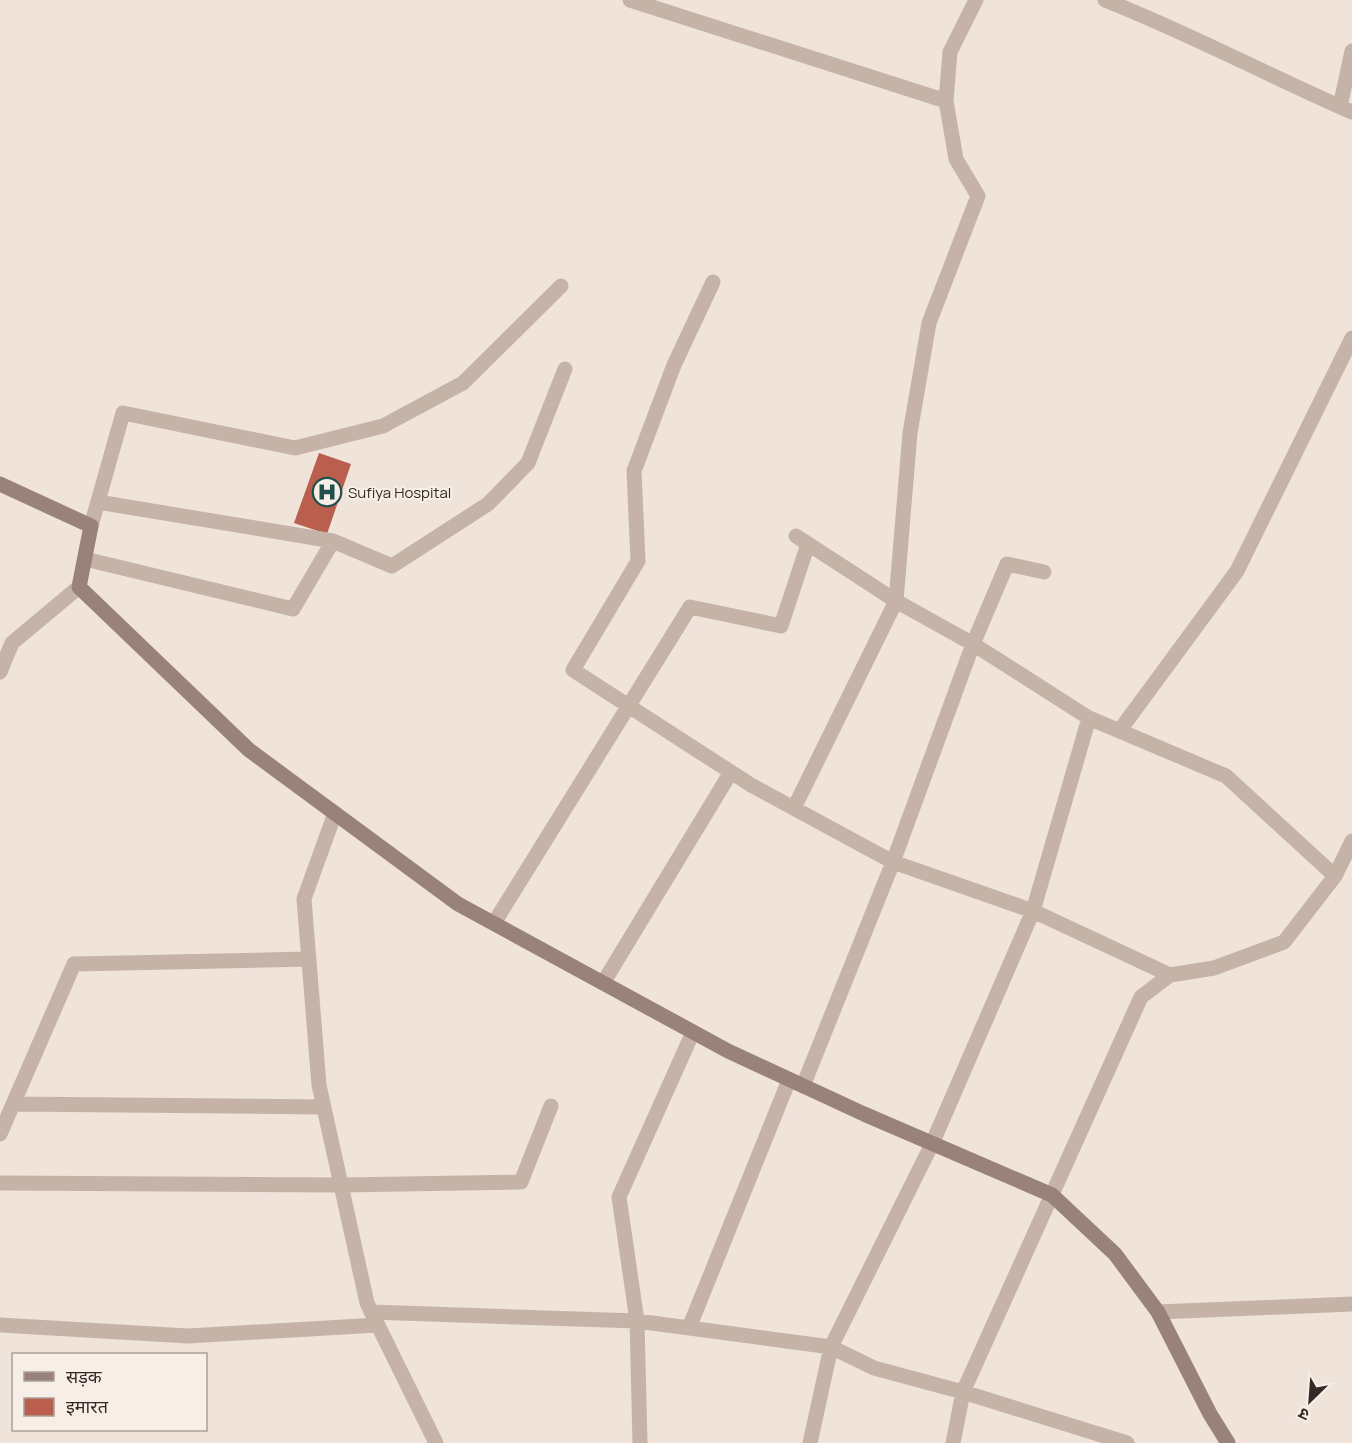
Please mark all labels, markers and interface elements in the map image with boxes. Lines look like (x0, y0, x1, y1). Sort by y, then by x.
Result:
hospital icon: Sufiya Hospital (311, 476, 343, 508)
place label: Sufiya Hospital (348, 482, 451, 503)
legend (12, 1353, 207, 1431)
text: सड़क (66, 1364, 103, 1388)
north arrow (1280, 1371, 1340, 1431)
text: इमारत (66, 1394, 109, 1418)
text: उ (1294, 1402, 1313, 1427)

